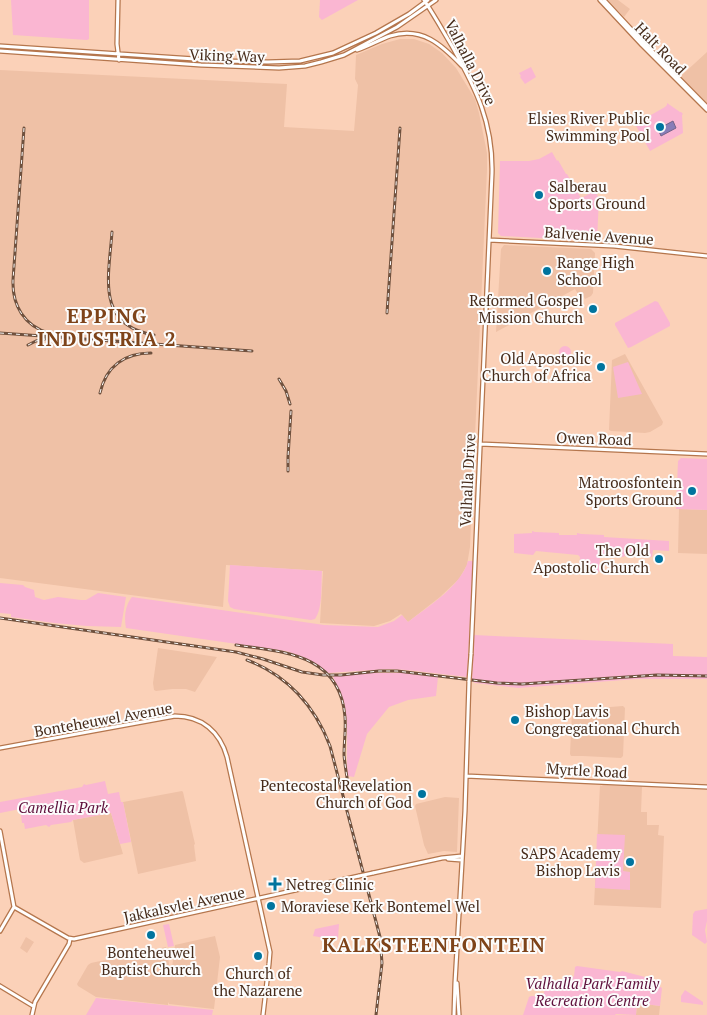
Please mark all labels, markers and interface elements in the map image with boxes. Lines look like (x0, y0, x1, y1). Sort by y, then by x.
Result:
street label: Valhalla Drive (441, 16, 501, 108)
street label: Halt Road (631, 17, 691, 79)
street label: Viking Way (189, 44, 266, 66)
place label: Elsies River Public Swimming Pool (528, 108, 650, 145)
marker: Elsies River Public Swimming Pool (654, 121, 666, 133)
place label: Salberau Sports Ground (549, 176, 646, 213)
marker: Salberau Sports Ground (533, 189, 545, 201)
street label: Balvenie Avenue (544, 221, 654, 249)
place label: Range High School (557, 252, 634, 289)
marker: Range High School (541, 265, 553, 277)
place label: Reformed Gospel Mission Church (469, 290, 583, 327)
district label: EPPING INDUSTRIA 2 (37, 302, 177, 352)
marker: Reformed Gospel Mission Church (587, 303, 599, 315)
place label: Old Apostolic Church of Africa (482, 348, 591, 385)
marker: Old Apostolic Church of Africa (595, 361, 607, 373)
street label: Owen Road (556, 427, 632, 449)
street label: Valhalla Drive (455, 433, 479, 527)
place label: Matroosfontein Sports Ground (578, 472, 682, 509)
marker: Matroosfontein Sports Ground (686, 485, 698, 497)
place label: The Old Apostolic Church (533, 540, 649, 577)
marker: The Old Apostolic Church (653, 553, 665, 565)
street label: Bonteheuwel Avenue (32, 697, 174, 741)
place label: Bishop Lavis Congregational Church (525, 701, 680, 738)
marker: Bishop Lavis Congregational Church (509, 714, 521, 726)
street label: Myrtle Road (546, 758, 628, 782)
place label: Pentecostal Revelation Church of God (260, 775, 412, 812)
marker: Pentecostal Revelation Church of God (416, 788, 428, 800)
park label: Camellia Park (18, 797, 109, 817)
place label: SAPS Academy Bishop Lavis (521, 843, 620, 880)
marker: SAPS Academy Bishop Lavis (624, 856, 636, 868)
place label: Netreg Clinic (286, 874, 374, 894)
marker: Netreg Clinic (268, 877, 282, 891)
street label: Jakkalsvlei Avenue (122, 881, 246, 927)
place label: Moraviese Kerk Bontemel Wel (281, 896, 480, 916)
marker: Moraviese Kerk Bontemel Wel (265, 900, 277, 912)
marker: Bonteheuwel Baptist Church (145, 929, 157, 941)
district label: KALKSTEENFONTEIN (322, 931, 546, 958)
place label: Bonteheuwel Baptist Church (101, 942, 201, 979)
marker: Church of the Nazarene (252, 950, 264, 962)
place label: Church of the Nazarene (214, 963, 302, 1000)
park label: Valhalla Park Family Recreation Centre (525, 973, 660, 1010)

